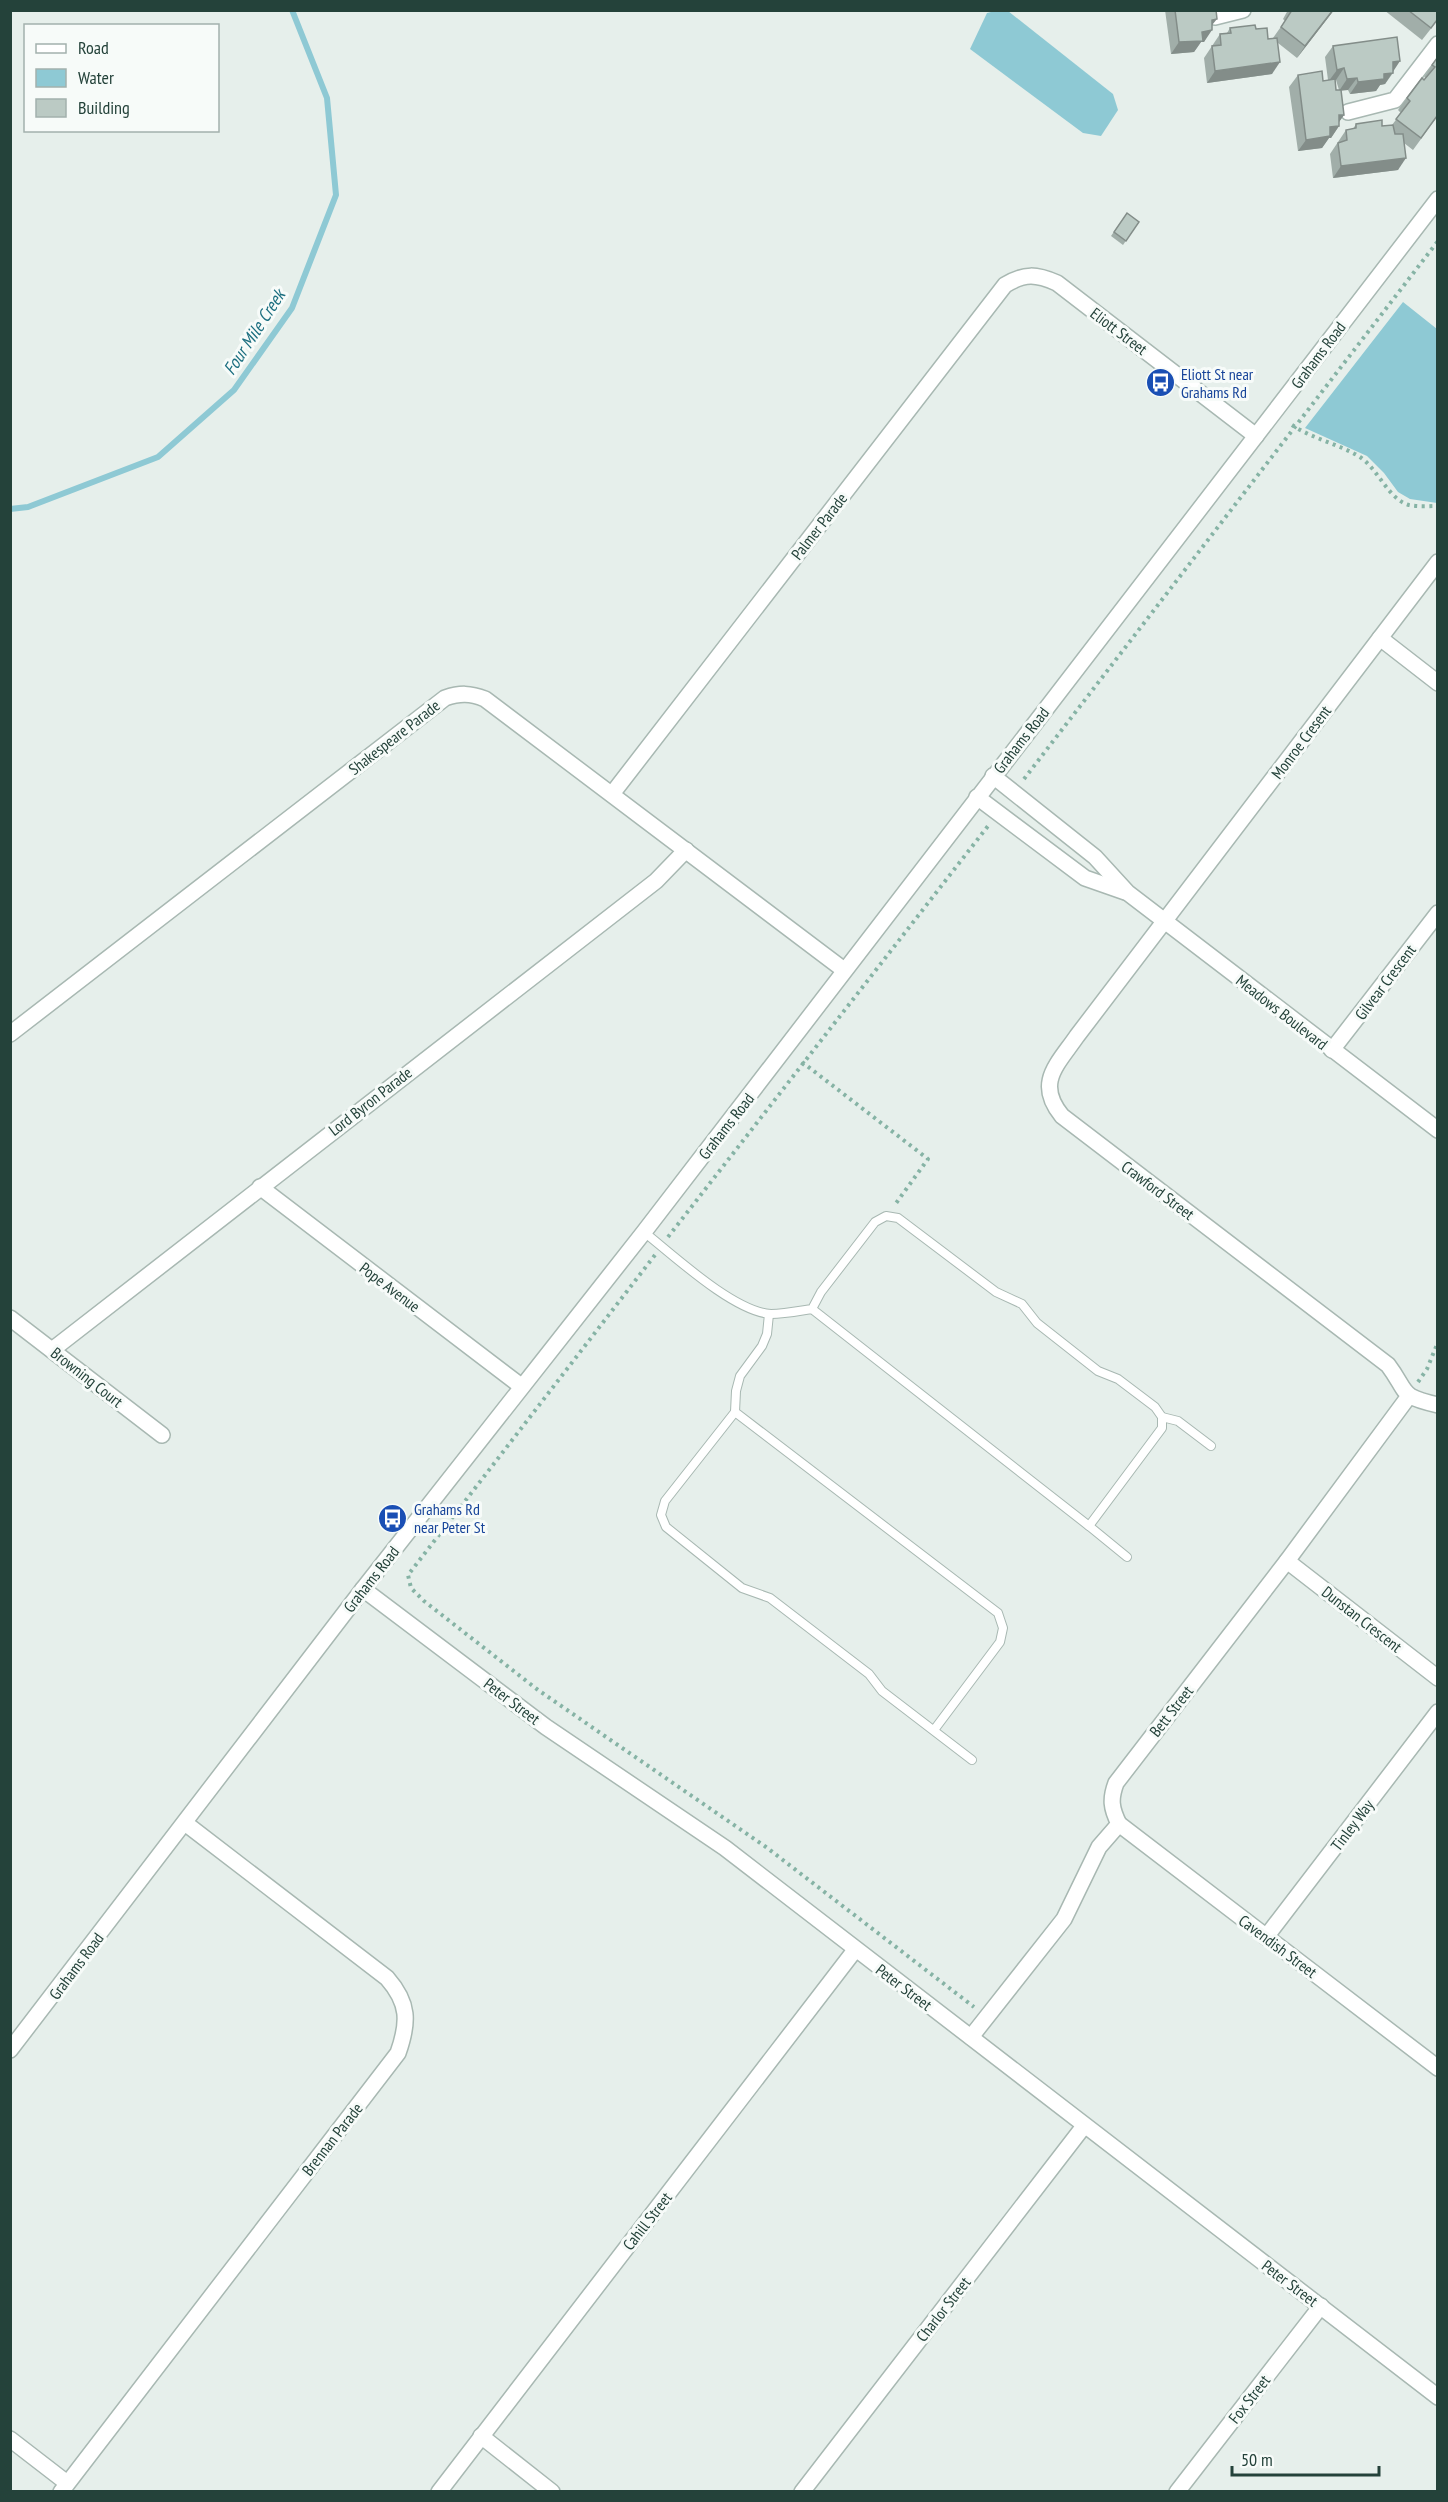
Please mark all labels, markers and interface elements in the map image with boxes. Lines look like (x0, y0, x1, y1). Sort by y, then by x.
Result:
legend (24, 24, 219, 132)
text: Road (78, 36, 109, 59)
text: Water (78, 66, 114, 89)
text: Building (78, 96, 130, 119)
water label: Four Mile Creek (218, 283, 291, 379)
street label: Eliott Street (1087, 303, 1152, 359)
street label: Grahams Road (1286, 318, 1350, 392)
place label: Eliott St near Grahams Rd (1181, 364, 1254, 402)
bus stop icon: Eliott St near Grahams Rd (1144, 367, 1176, 399)
street label: Palmer Parade (787, 489, 851, 563)
street label: Shakespeare Parade (344, 695, 444, 779)
street label: Monroe Cresent (1267, 701, 1336, 783)
street label: Grahams Road (989, 703, 1053, 777)
street label: Gilvear Crescent (1350, 940, 1420, 1024)
street label: Meadows Boulevard (1232, 970, 1332, 1054)
street label: Lord Byron Parade (324, 1062, 416, 1140)
street label: Grahams Road (694, 1089, 758, 1163)
street label: Crawford Street (1118, 1156, 1199, 1224)
street label: Pope Avenue (356, 1258, 424, 1316)
street label: Browning Court (47, 1343, 127, 1412)
place label: Grahams Rd near Peter St (414, 1499, 486, 1537)
bus stop icon: Grahams Rd near Peter St (377, 1502, 409, 1534)
street label: Grahams Road (339, 1542, 403, 1616)
street label: Dunstan Crescent (1318, 1582, 1406, 1657)
street label: Peter Street (480, 1673, 545, 1729)
street label: Bett Street (1145, 1681, 1198, 1741)
street label: Tinley Way (1326, 1795, 1378, 1855)
street label: Cavendish Street (1235, 1910, 1322, 1982)
street label: Grahams Road (44, 1929, 108, 2003)
street label: Peter Street (872, 1959, 937, 2015)
street label: Brennan Parade (297, 2099, 367, 2179)
street label: Cahill Street (618, 2188, 676, 2254)
street label: Peter Street (1258, 2255, 1323, 2311)
street label: Charlor Street (912, 2272, 975, 2345)
street label: Fox Street (1224, 2370, 1274, 2427)
scale bar (1232, 2439, 1379, 2477)
text: 50 m (1241, 2448, 1273, 2471)

